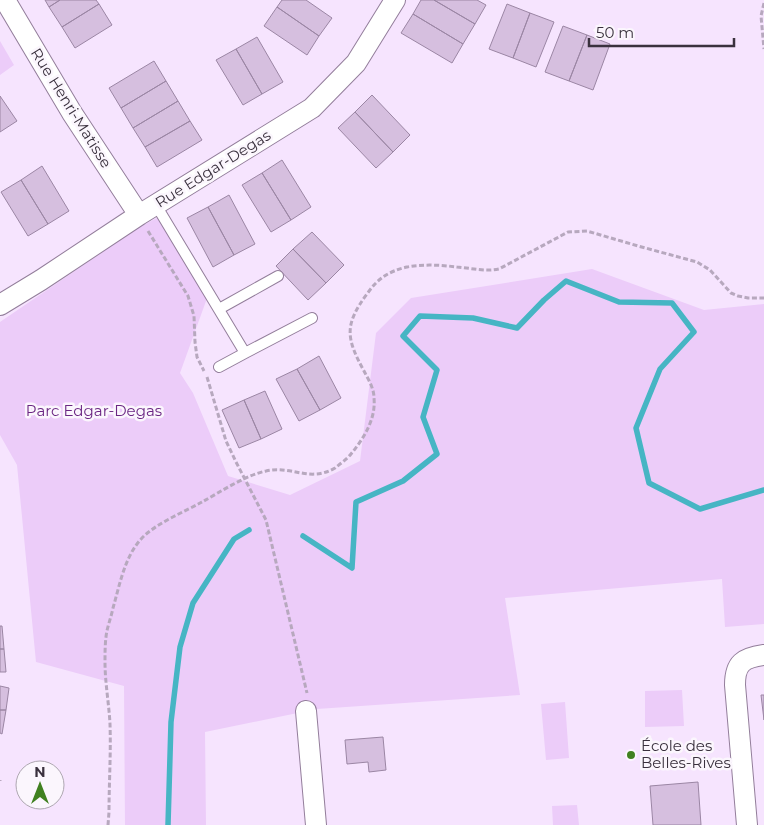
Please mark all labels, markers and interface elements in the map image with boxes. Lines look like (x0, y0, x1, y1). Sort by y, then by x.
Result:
scale bar (589, 15, 734, 47)
text: 50 m (596, 23, 634, 42)
street label: Rue Henri-Matisse (27, 44, 116, 171)
street label: Rue Edgar-Degas (151, 125, 274, 212)
park label: Parc Edgar-Degas (26, 401, 162, 420)
place label: École des Belles-Rives (641, 736, 731, 772)
marker: École des Belles-Rives (625, 749, 637, 761)
north arrow (15, 760, 65, 810)
text: N (34, 763, 46, 781)

